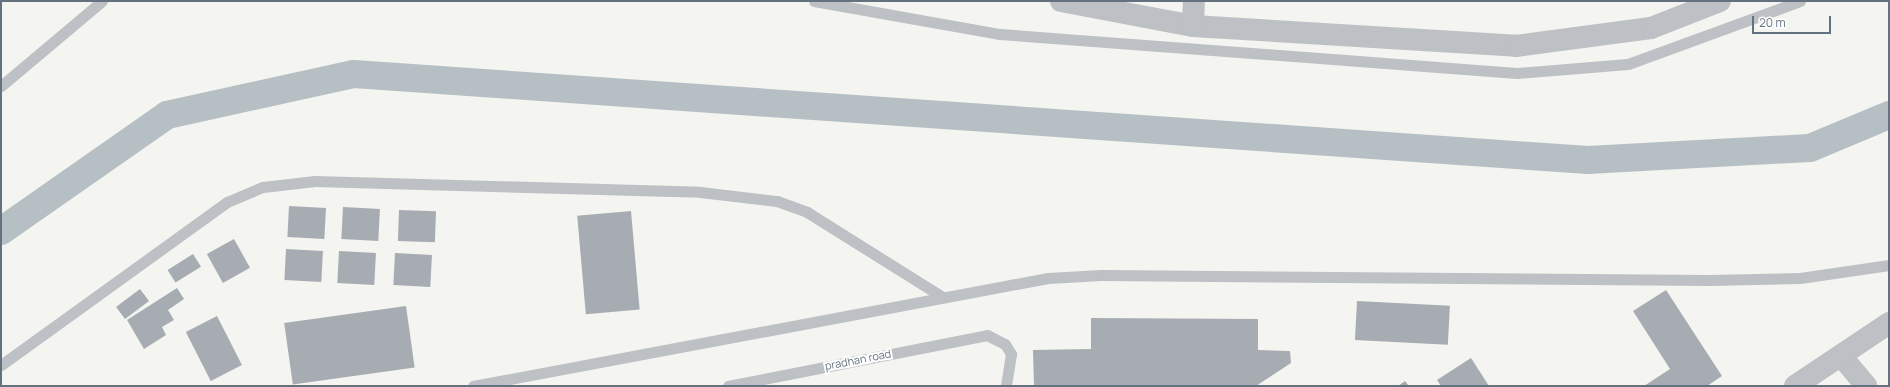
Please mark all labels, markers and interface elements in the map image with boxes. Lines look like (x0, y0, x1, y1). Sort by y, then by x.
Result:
scale bar (1754, 8, 1833, 34)
text: 20 m (1759, 14, 1786, 31)
street label: pradhan road (824, 347, 892, 373)

